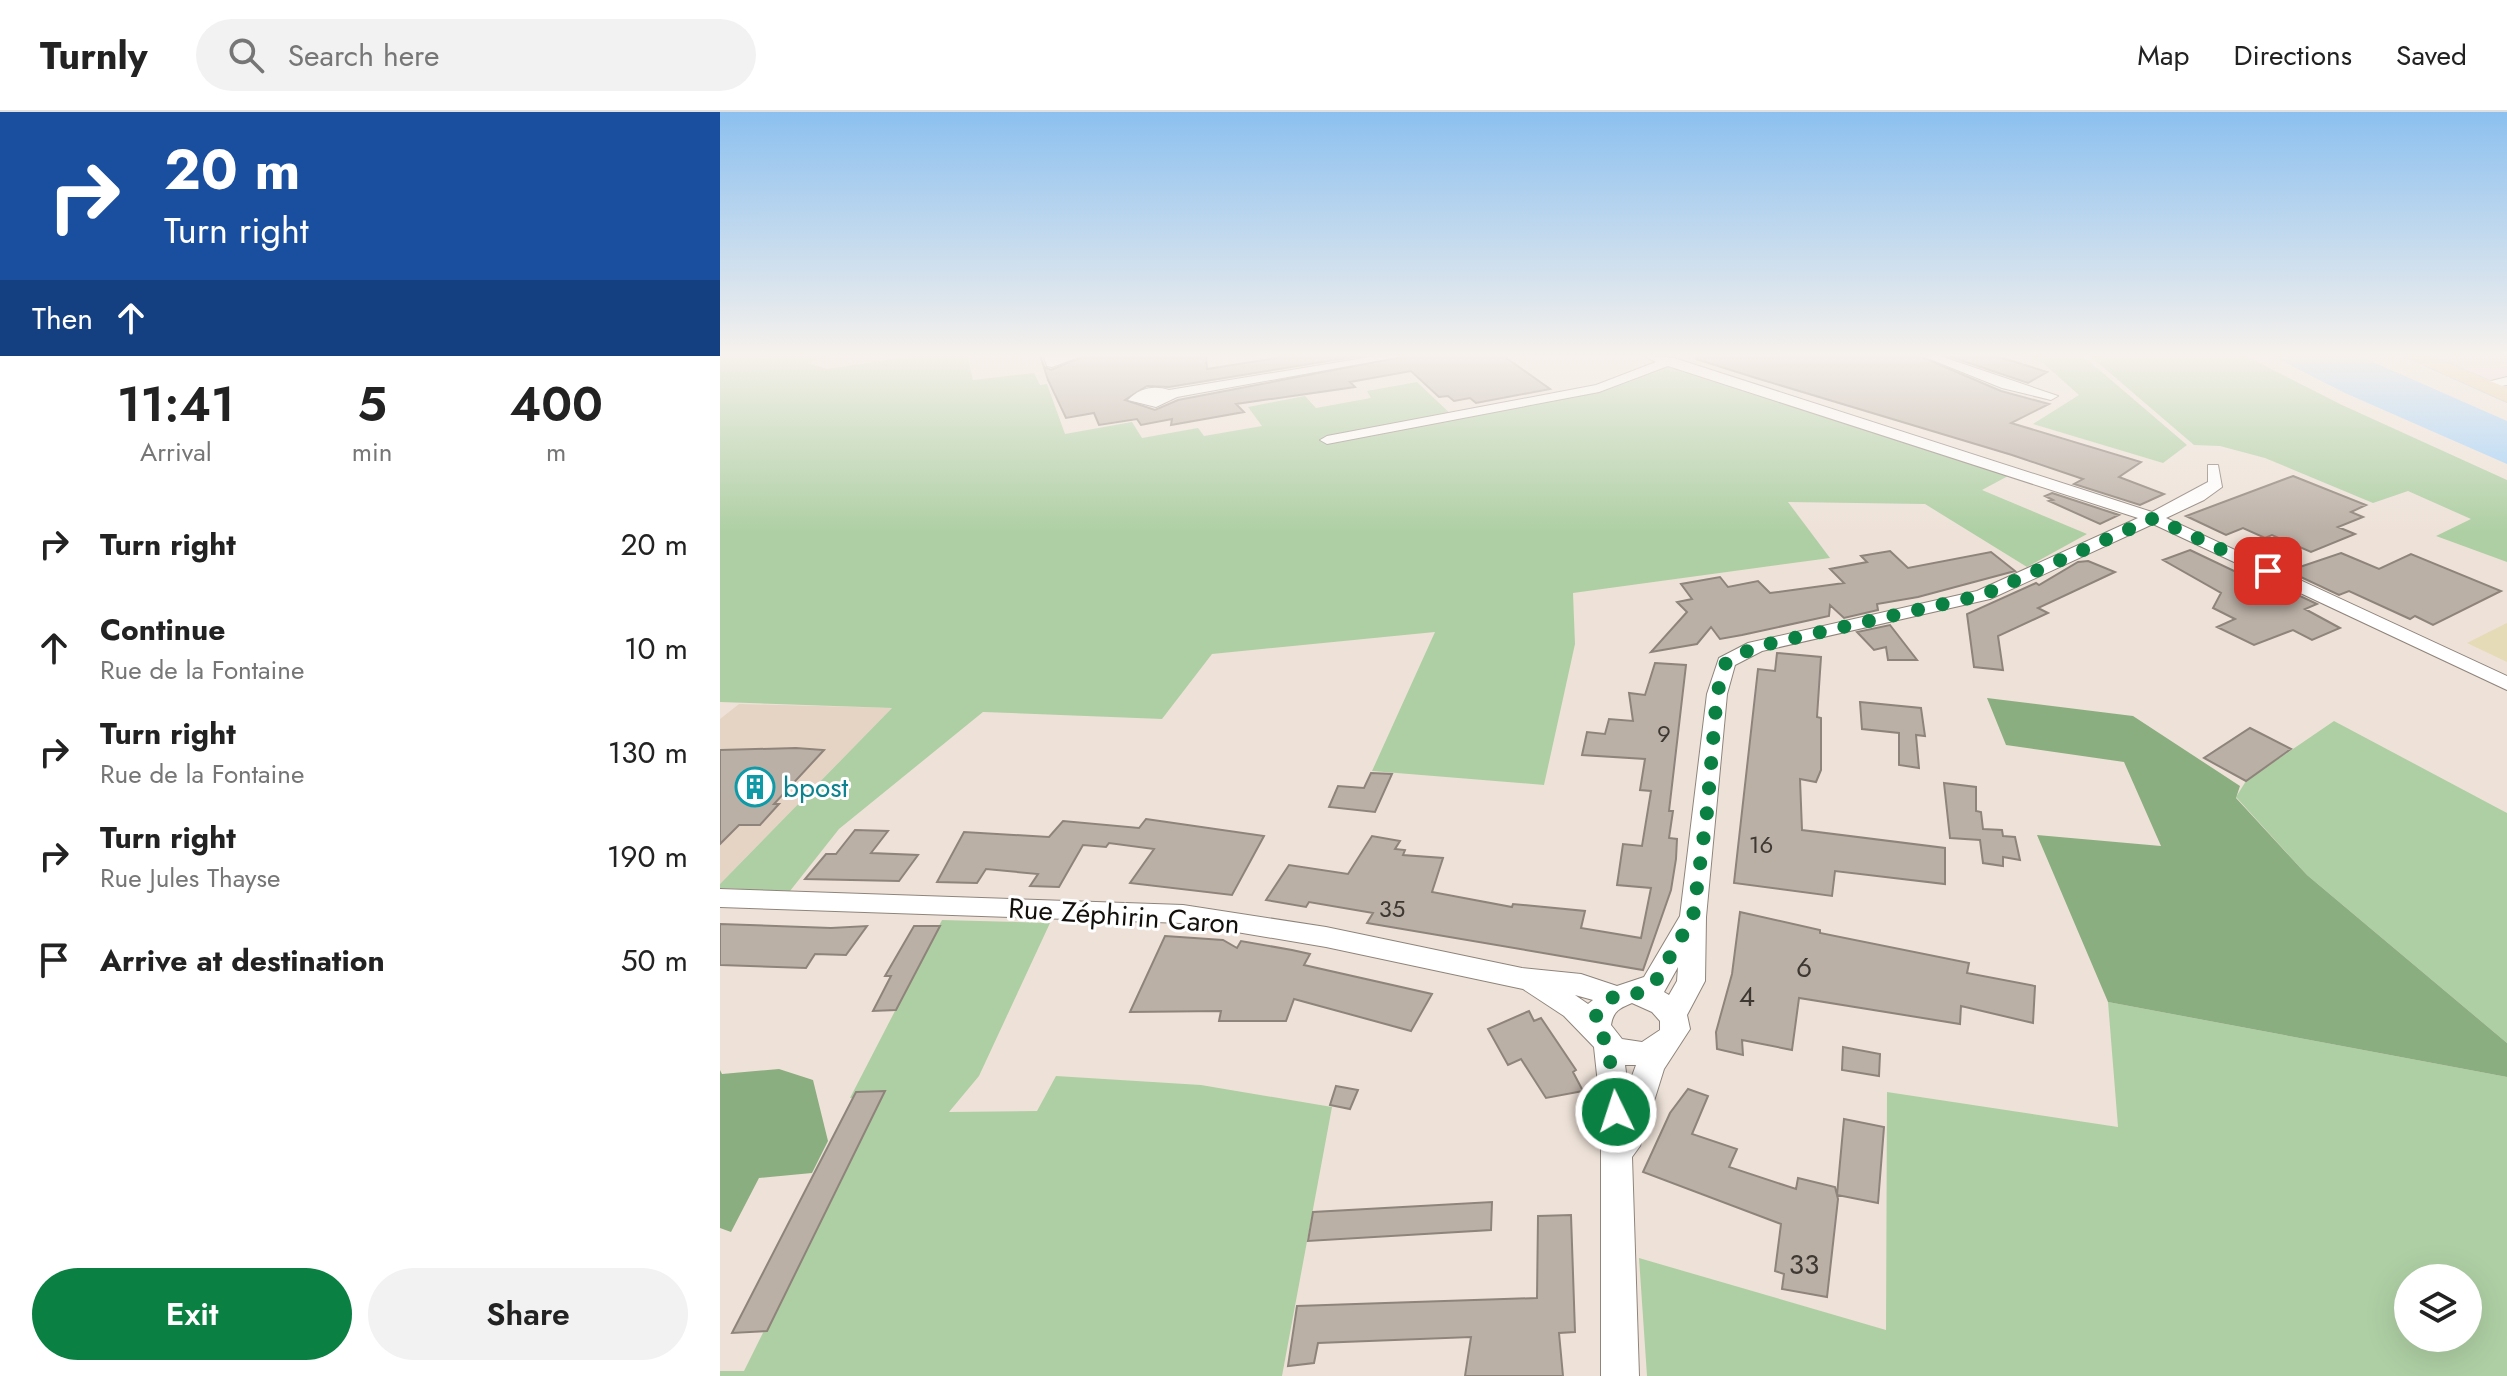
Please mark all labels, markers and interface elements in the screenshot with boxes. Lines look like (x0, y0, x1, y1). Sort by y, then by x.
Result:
search box (196, 19, 756, 91)
text: Turnly (40, 28, 148, 83)
icon: search (224, 33, 268, 77)
text: Search here (288, 34, 439, 77)
text: Map (2137, 35, 2189, 76)
text: Directions (2233, 35, 2352, 76)
text: Saved (2396, 35, 2467, 76)
text: 20 m (164, 129, 301, 210)
icon: right (32, 144, 136, 248)
text: Turn right (164, 204, 309, 256)
icon: ahead (109, 296, 153, 340)
text: Then (32, 297, 93, 340)
text: 11:41 (117, 370, 235, 439)
text: 5 (357, 370, 387, 439)
text: 400 (509, 370, 603, 439)
text: Arrival (140, 433, 212, 471)
text: min (352, 433, 392, 471)
text: m (546, 433, 566, 471)
icon: right (32, 522, 76, 566)
text: Turn right (100, 523, 236, 566)
text: 20 m (621, 523, 688, 566)
pin (2234, 537, 2302, 605)
icon: arrive (2246, 549, 2290, 593)
text: Continue (100, 608, 226, 651)
icon: ahead (32, 626, 76, 670)
text: 10 m (624, 627, 688, 670)
text: Rue de la Fontaine (100, 651, 304, 689)
text: Turn right (100, 712, 236, 755)
house number: 9 (1657, 716, 1671, 751)
icon: right (32, 730, 76, 774)
text: 130 m (608, 731, 688, 774)
text: Rue de la Fontaine (100, 755, 304, 793)
building icon: bpost (734, 766, 776, 808)
place label: bpost (783, 767, 848, 808)
text: Turn right (100, 816, 236, 859)
house number: 16 (1749, 827, 1773, 862)
icon: right (32, 834, 76, 878)
text: 190 m (607, 835, 688, 878)
text: Rue Jules Thayse (100, 859, 280, 897)
street label: Rue Zéphirin Caron (1007, 887, 1241, 945)
house number: 35 (1379, 891, 1405, 926)
icon: arrive (32, 938, 76, 982)
text: Arrive at destination (100, 939, 385, 982)
text: 50 m (621, 939, 688, 982)
house number: 6 (1796, 947, 1812, 988)
house number: 4 (1739, 976, 1755, 1017)
position arrow (1574, 1070, 1658, 1154)
house number: 33 (1789, 1244, 1819, 1285)
map controls (2394, 1264, 2482, 1352)
button: layers (2394, 1264, 2482, 1352)
button: Exit (32, 1268, 352, 1360)
button: Share (368, 1268, 688, 1360)

